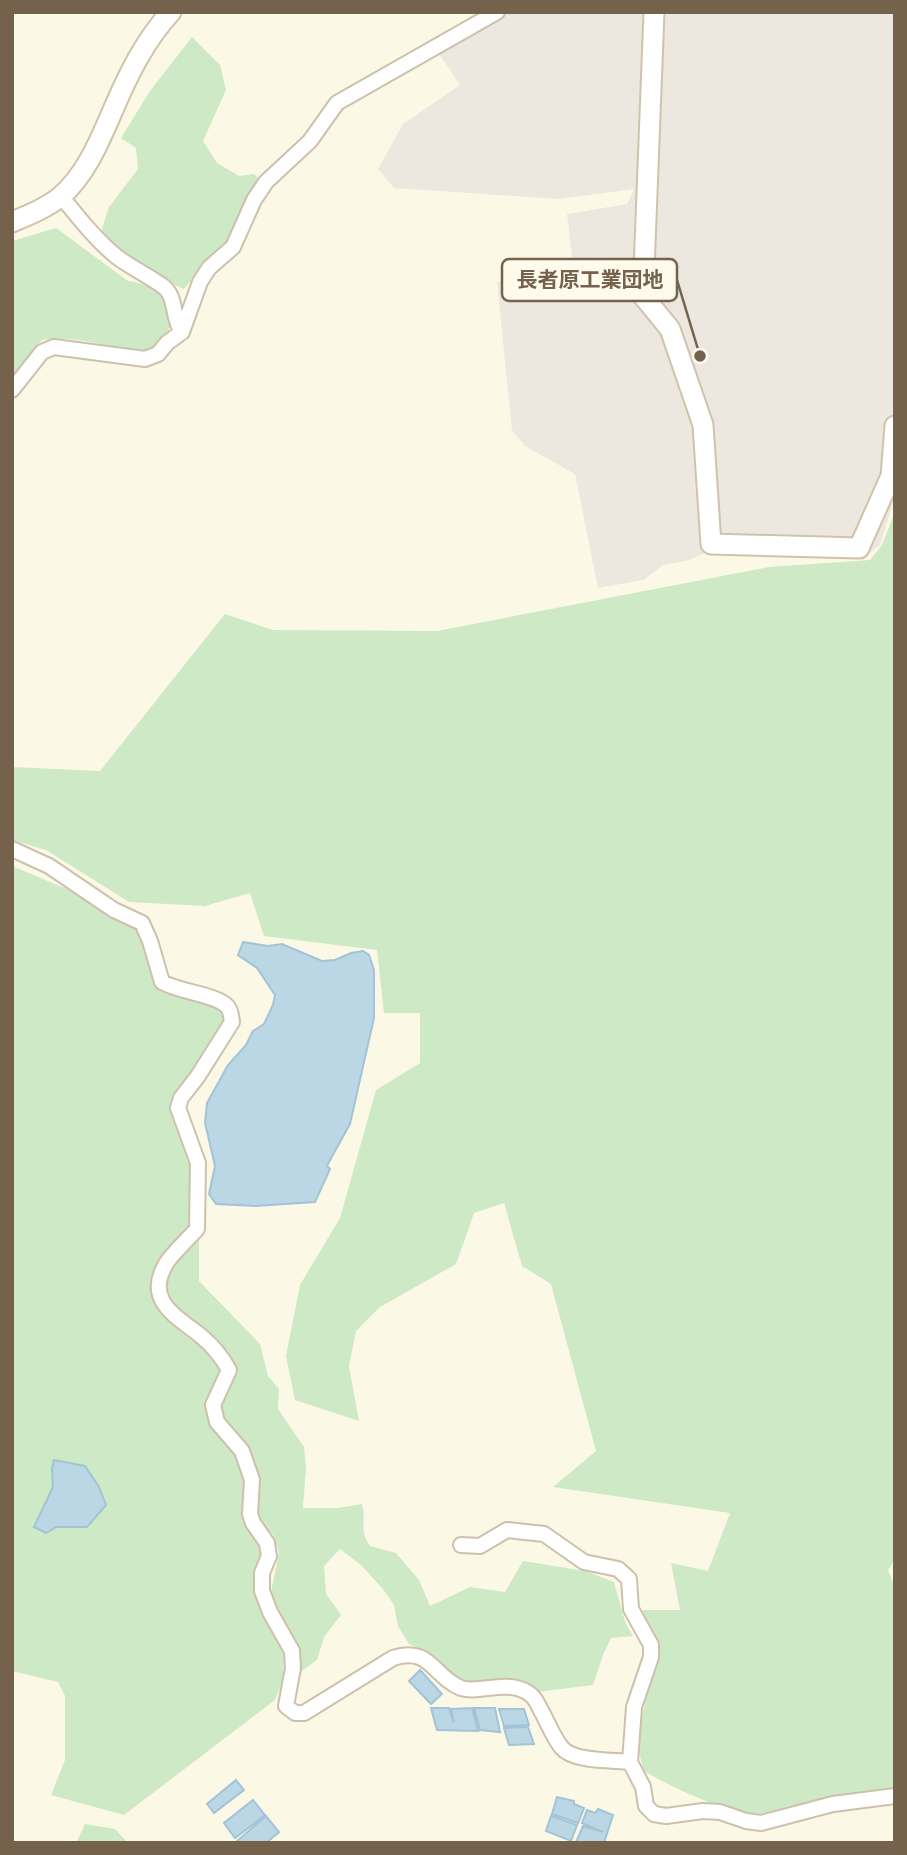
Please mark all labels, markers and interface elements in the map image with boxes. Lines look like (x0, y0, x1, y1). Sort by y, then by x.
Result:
callout: 長者原工業団地 (502, 259, 677, 301)
text: 長者原工業団地 (517, 266, 664, 293)

